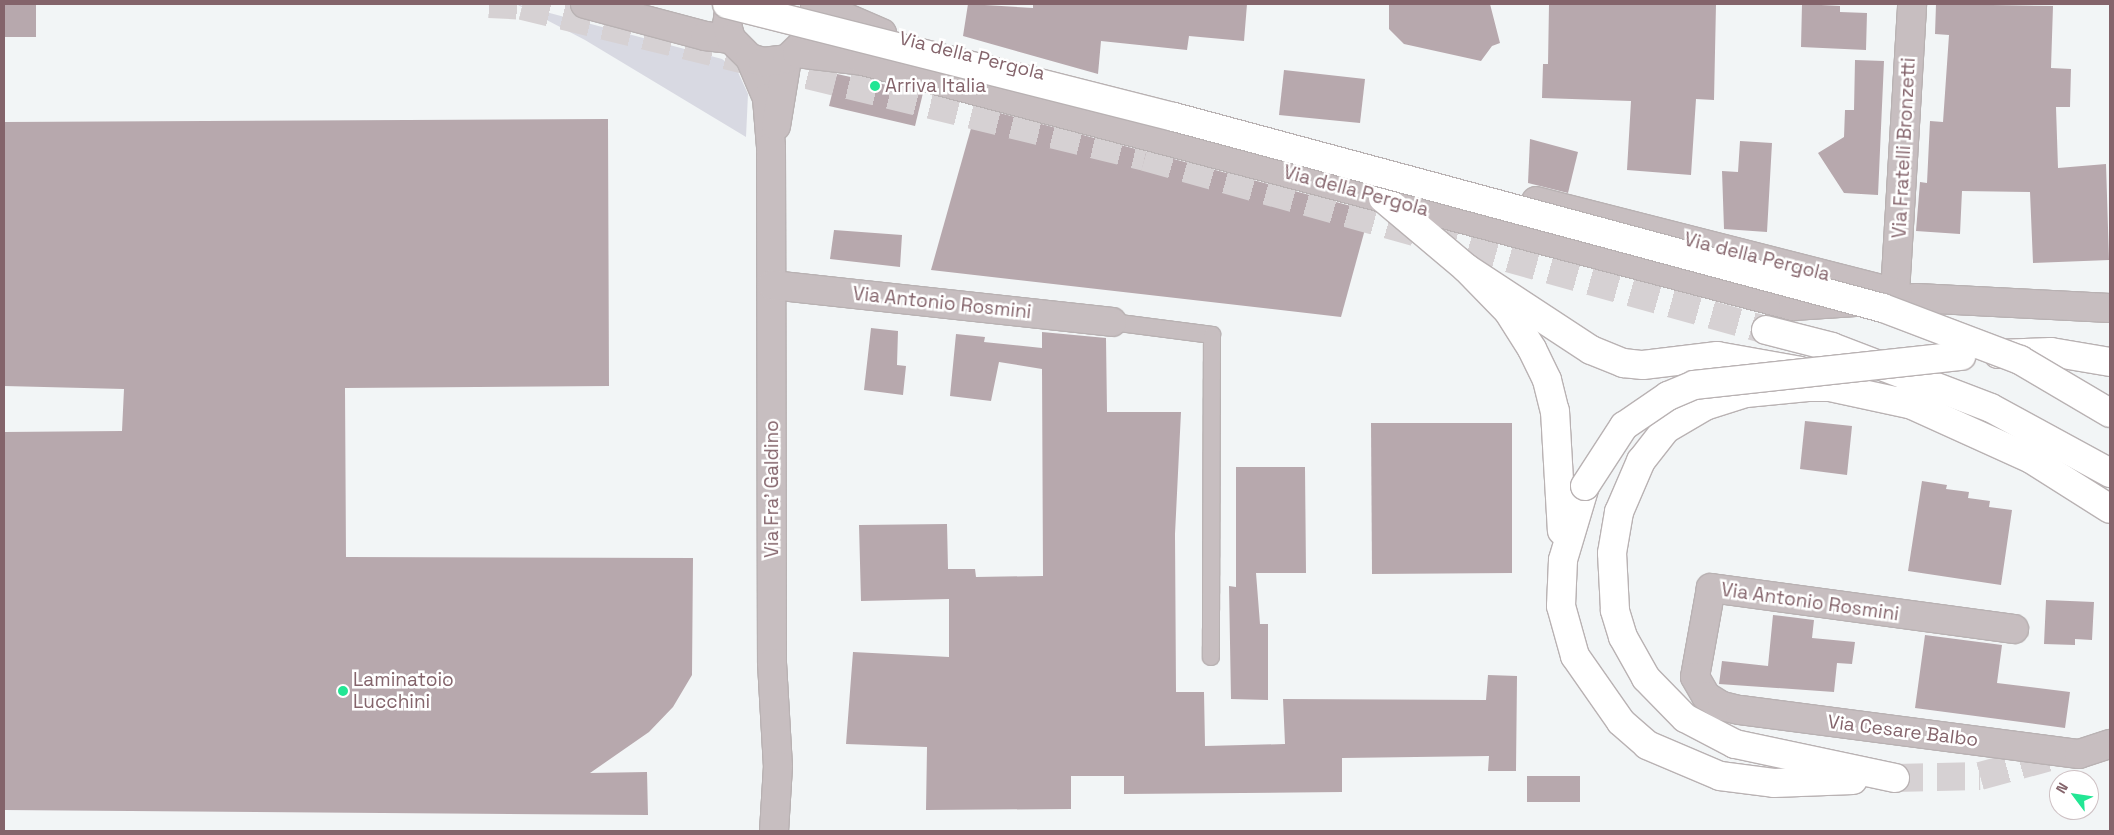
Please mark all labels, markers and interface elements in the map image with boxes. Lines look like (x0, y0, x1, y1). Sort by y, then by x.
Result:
street label: Via della Pergola (897, 27, 1047, 85)
street label: Via Fratelli Bronzetti (1888, 57, 1920, 239)
place label: Arriva Italia (885, 75, 986, 97)
marker: Arriva Italia (869, 80, 881, 92)
street label: Via della Pergola (1281, 161, 1431, 221)
street label: Via della Pergola (1682, 228, 1832, 286)
street label: Via Antonio Rosmini (851, 282, 1033, 324)
street label: Via Fra' Galdino (761, 420, 783, 558)
street label: Via Antonio Rosmini (1719, 578, 1901, 626)
place label: Laminatoio Lucchini (353, 669, 454, 713)
marker: Laminatoio Lucchini (337, 685, 349, 697)
street label: Via Cesare Balbo (1826, 710, 1980, 752)
north arrow (2049, 770, 2099, 820)
text: N (2052, 779, 2072, 796)

